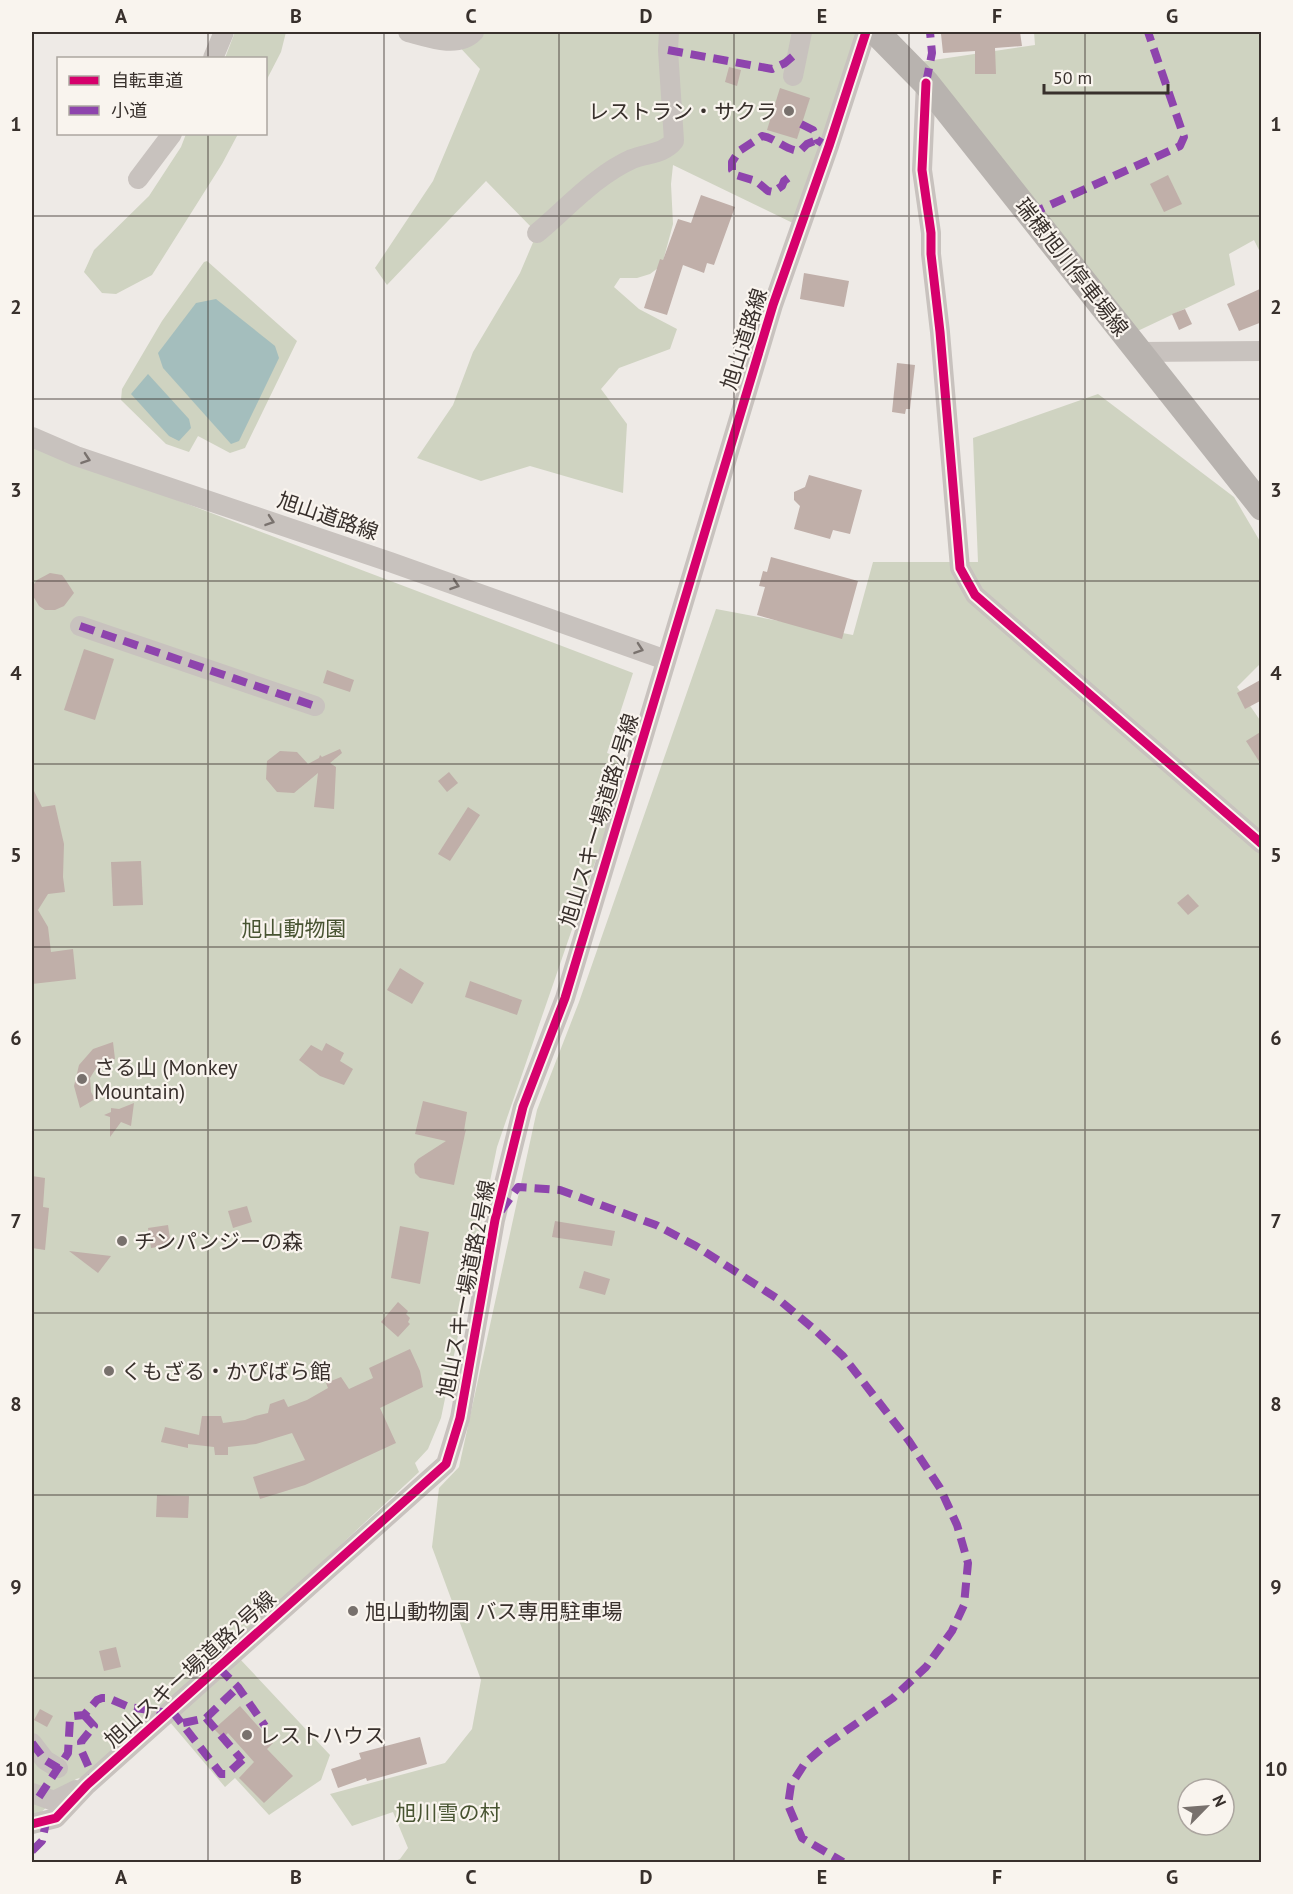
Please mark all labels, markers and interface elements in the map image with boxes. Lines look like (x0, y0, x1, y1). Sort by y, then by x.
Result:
text: A (115, 3, 128, 29)
text: B (290, 3, 302, 29)
text: C (465, 3, 477, 29)
text: D (640, 3, 653, 29)
text: E (817, 3, 827, 29)
text: F (992, 3, 1002, 29)
text: G (1166, 3, 1178, 29)
legend (57, 57, 267, 135)
scale bar (1044, 57, 1168, 95)
text: 50 m (1053, 66, 1092, 89)
text: 自転車道 (111, 69, 183, 92)
place label: レストラン・サクラ (588, 98, 777, 125)
text: 小道 (111, 99, 147, 122)
marker: レストラン・サクラ (782, 104, 796, 118)
text: 1 (10, 111, 22, 137)
text: 1 (1270, 111, 1282, 137)
street label: 瑞穂旭川停車場線 (1010, 192, 1134, 342)
street label: 旭山道路線 (715, 285, 773, 393)
text: 2 (10, 294, 22, 320)
text: 2 (1270, 294, 1282, 320)
one-way arrow (80, 452, 91, 464)
text: 3 (10, 477, 22, 503)
text: 3 (1270, 477, 1282, 503)
street label: 旭山道路線 (274, 486, 382, 546)
one-way arrow (264, 514, 275, 527)
one-way arrow (449, 577, 460, 590)
one-way arrow (633, 642, 644, 655)
text: 4 (10, 660, 22, 686)
text: 4 (1270, 660, 1282, 686)
street label: 旭山スキー場道路2号線 (554, 710, 644, 930)
text: 5 (10, 842, 22, 868)
text: 5 (1270, 842, 1282, 868)
park label: 旭山動物園 (242, 915, 347, 942)
text: 6 (10, 1025, 22, 1051)
text: 6 (1270, 1025, 1282, 1051)
place label: さる山 (Monkey Mountain) (94, 1054, 238, 1105)
marker: さる山 (Monkey Mountain) (75, 1072, 89, 1086)
street label: 旭山スキー場道路2号線 (432, 1178, 500, 1400)
text: 7 (10, 1208, 22, 1234)
text: 7 (1270, 1208, 1282, 1234)
place label: チンパンジーの森 (134, 1228, 303, 1255)
marker: チンパンジーの森 (115, 1234, 129, 1248)
place label: くもざる・かぴばら館 (121, 1358, 331, 1385)
marker: くもざる・かぴばら館 (102, 1364, 116, 1378)
text: 8 (10, 1391, 22, 1417)
text: 8 (1270, 1391, 1282, 1417)
text: 9 (10, 1574, 22, 1600)
text: 9 (1270, 1574, 1282, 1600)
street label: 旭山スキー場道路2号線 (99, 1585, 281, 1753)
place label: 旭山動物園 バス専用駐車場 (365, 1598, 623, 1625)
marker: 旭山動物園 バス専用駐車場 (346, 1604, 360, 1618)
place label: レストハウス (259, 1722, 385, 1749)
marker: レストハウス (240, 1728, 254, 1742)
text: 10 (5, 1756, 27, 1782)
text: 10 (1265, 1756, 1287, 1782)
north arrow (1176, 1777, 1236, 1837)
text: N (1208, 1792, 1231, 1810)
park label: 旭川雪の村 (396, 1799, 501, 1826)
text: A (115, 1864, 128, 1890)
text: B (290, 1864, 302, 1890)
text: C (465, 1864, 477, 1890)
text: D (640, 1864, 653, 1890)
text: E (817, 1864, 827, 1890)
text: F (992, 1864, 1002, 1890)
text: G (1166, 1864, 1178, 1890)

